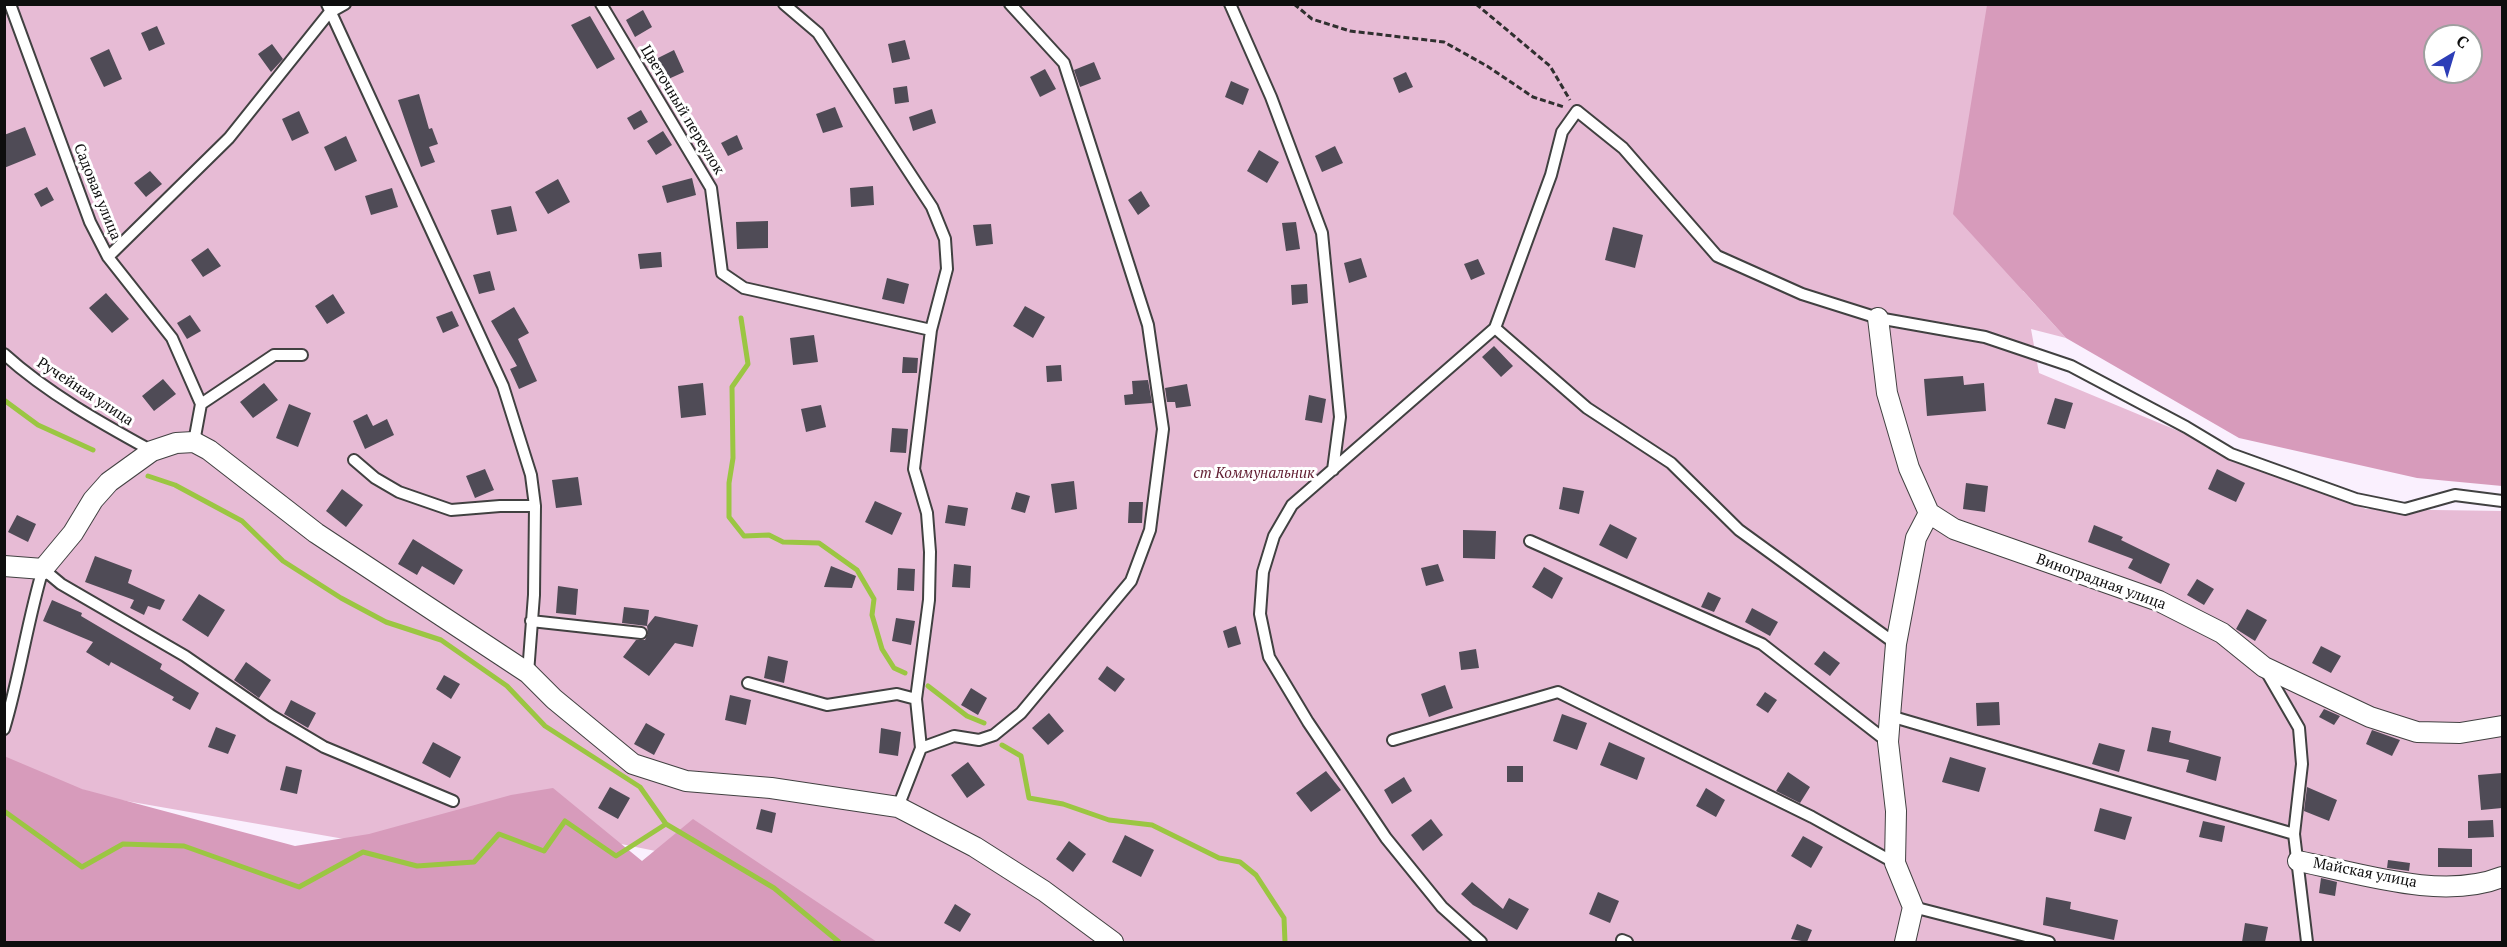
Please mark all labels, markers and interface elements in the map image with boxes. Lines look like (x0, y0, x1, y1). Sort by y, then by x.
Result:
north arrow (2423, 24, 2483, 84)
text: С (2452, 30, 2474, 53)
street label: Цветочный переулок (636, 42, 728, 178)
street label: Садовая улица (69, 141, 125, 243)
street label: Ручейная улица (33, 354, 137, 430)
park label: ст Коммунальник (1193, 465, 1315, 483)
street label: Виноградная улица (2034, 550, 2168, 614)
street label: Майская улица (2312, 854, 2418, 892)

